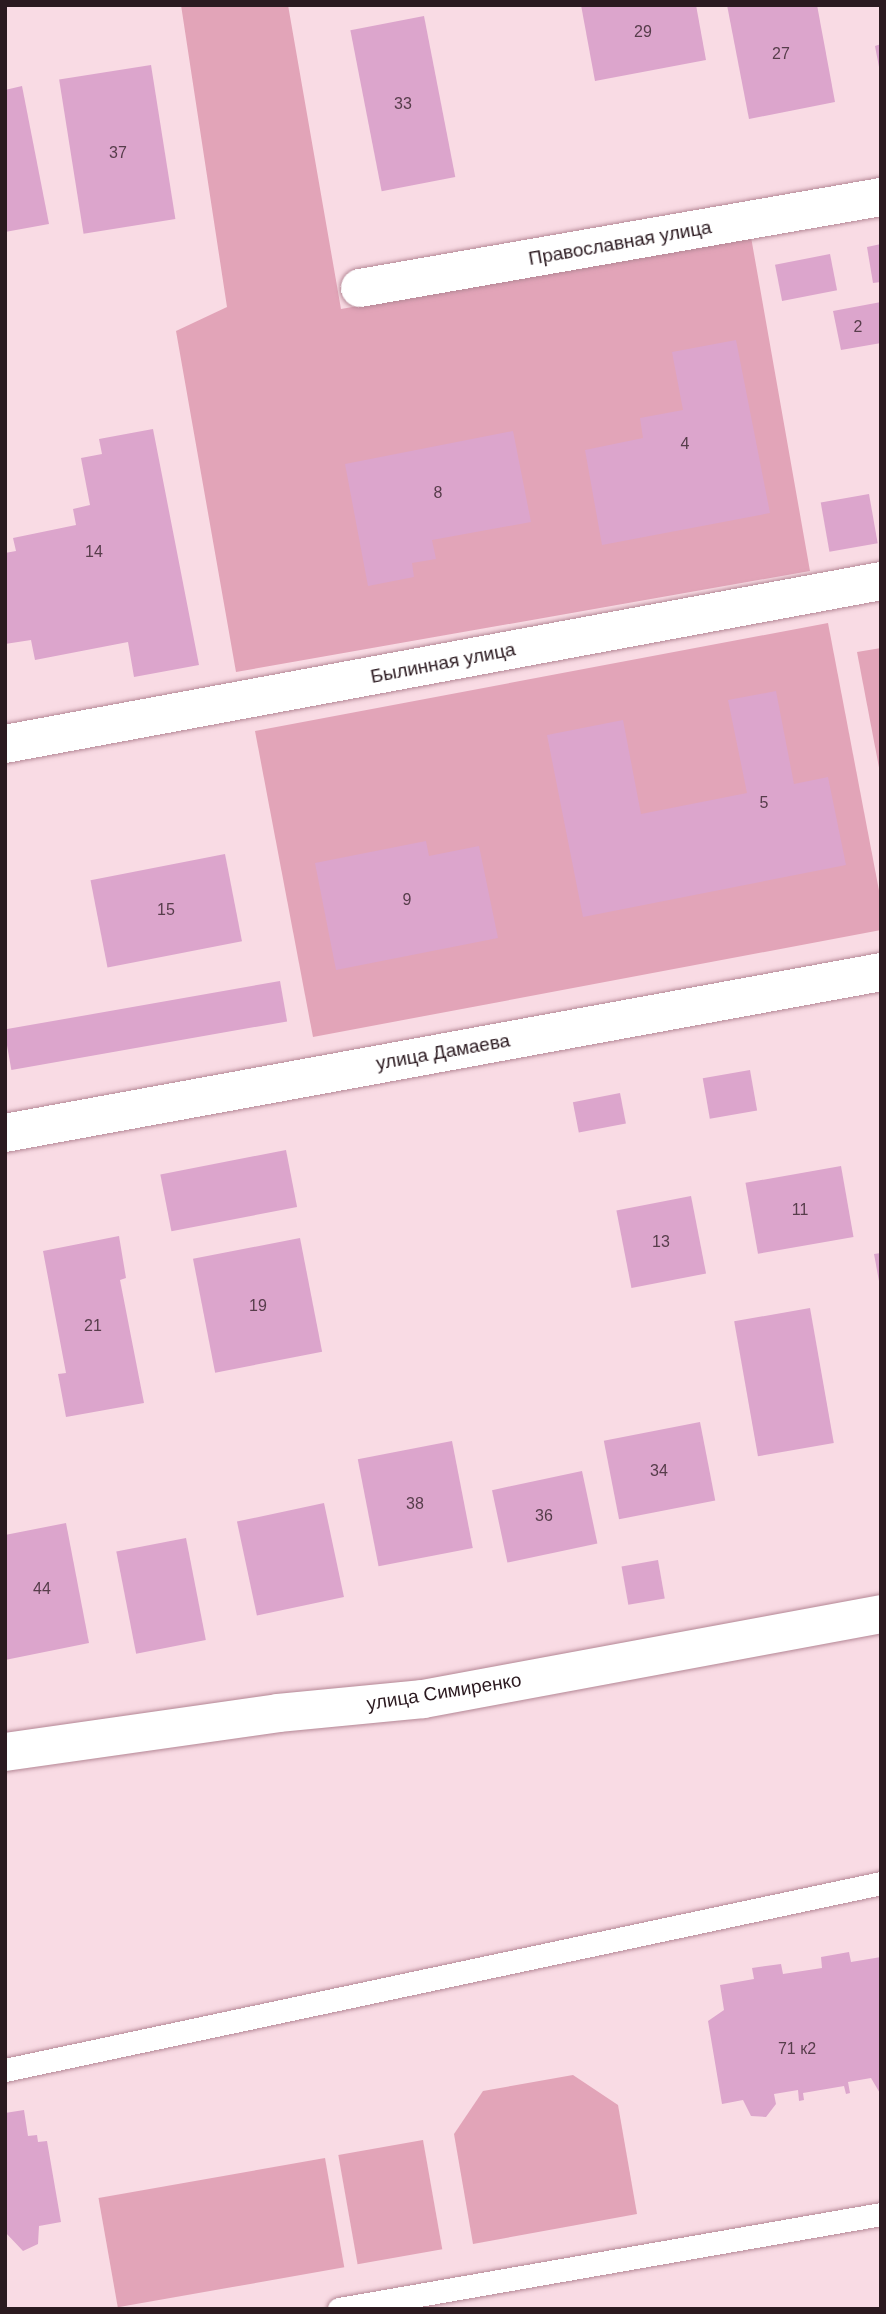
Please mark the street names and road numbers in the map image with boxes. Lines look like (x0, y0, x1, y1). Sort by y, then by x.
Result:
street label: Православная улица (527, 216, 713, 270)
street label: Былинная улица (369, 638, 517, 688)
street label: улица Дамаева (374, 1029, 512, 1075)
street label: улица Симиренко (365, 1669, 523, 1715)

